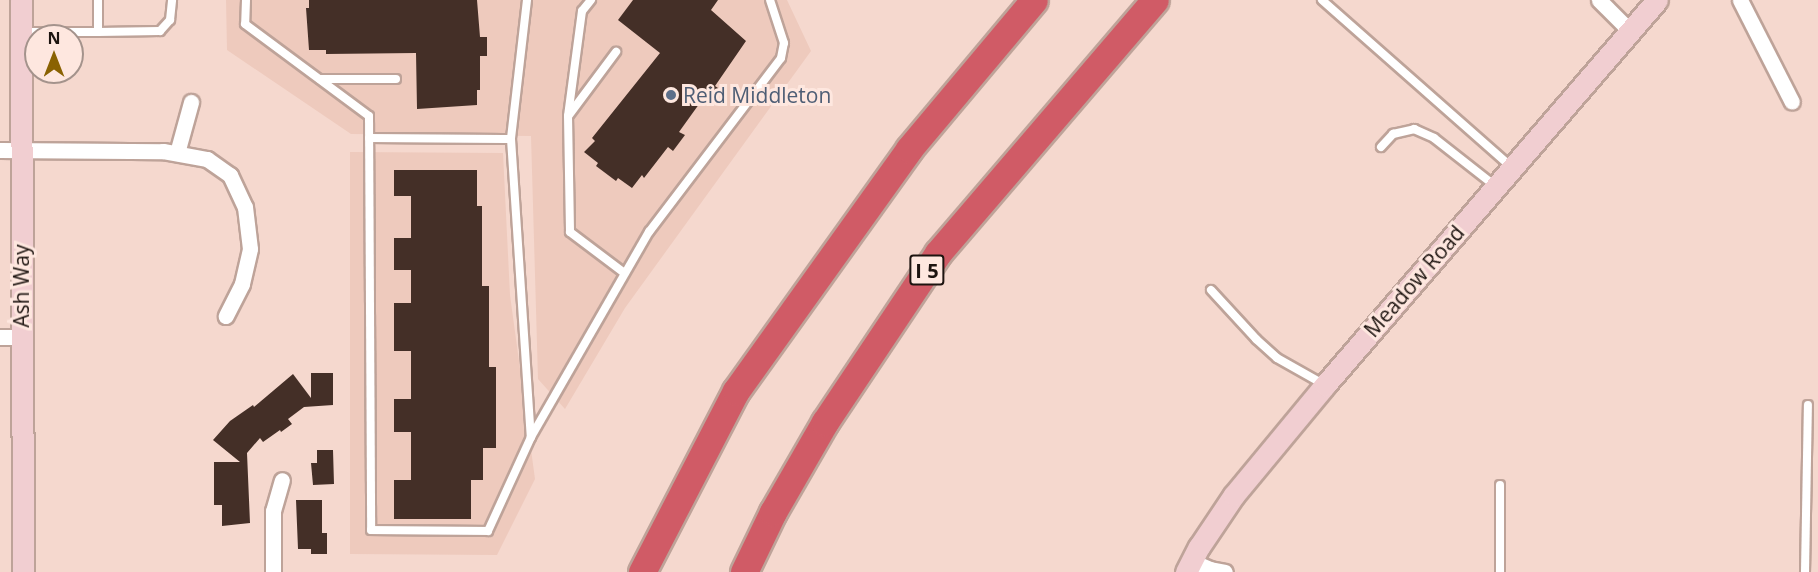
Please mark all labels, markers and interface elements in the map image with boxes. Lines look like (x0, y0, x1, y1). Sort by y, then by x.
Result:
north arrow (24, 24, 84, 84)
text: N (47, 27, 61, 49)
place label: Reid Middleton (683, 82, 831, 108)
marker: Reid Middleton (664, 88, 678, 102)
street label: Meadow Road (1359, 220, 1469, 342)
street label: Ash Way (8, 244, 34, 328)
road number: I 5 (909, 253, 945, 287)

